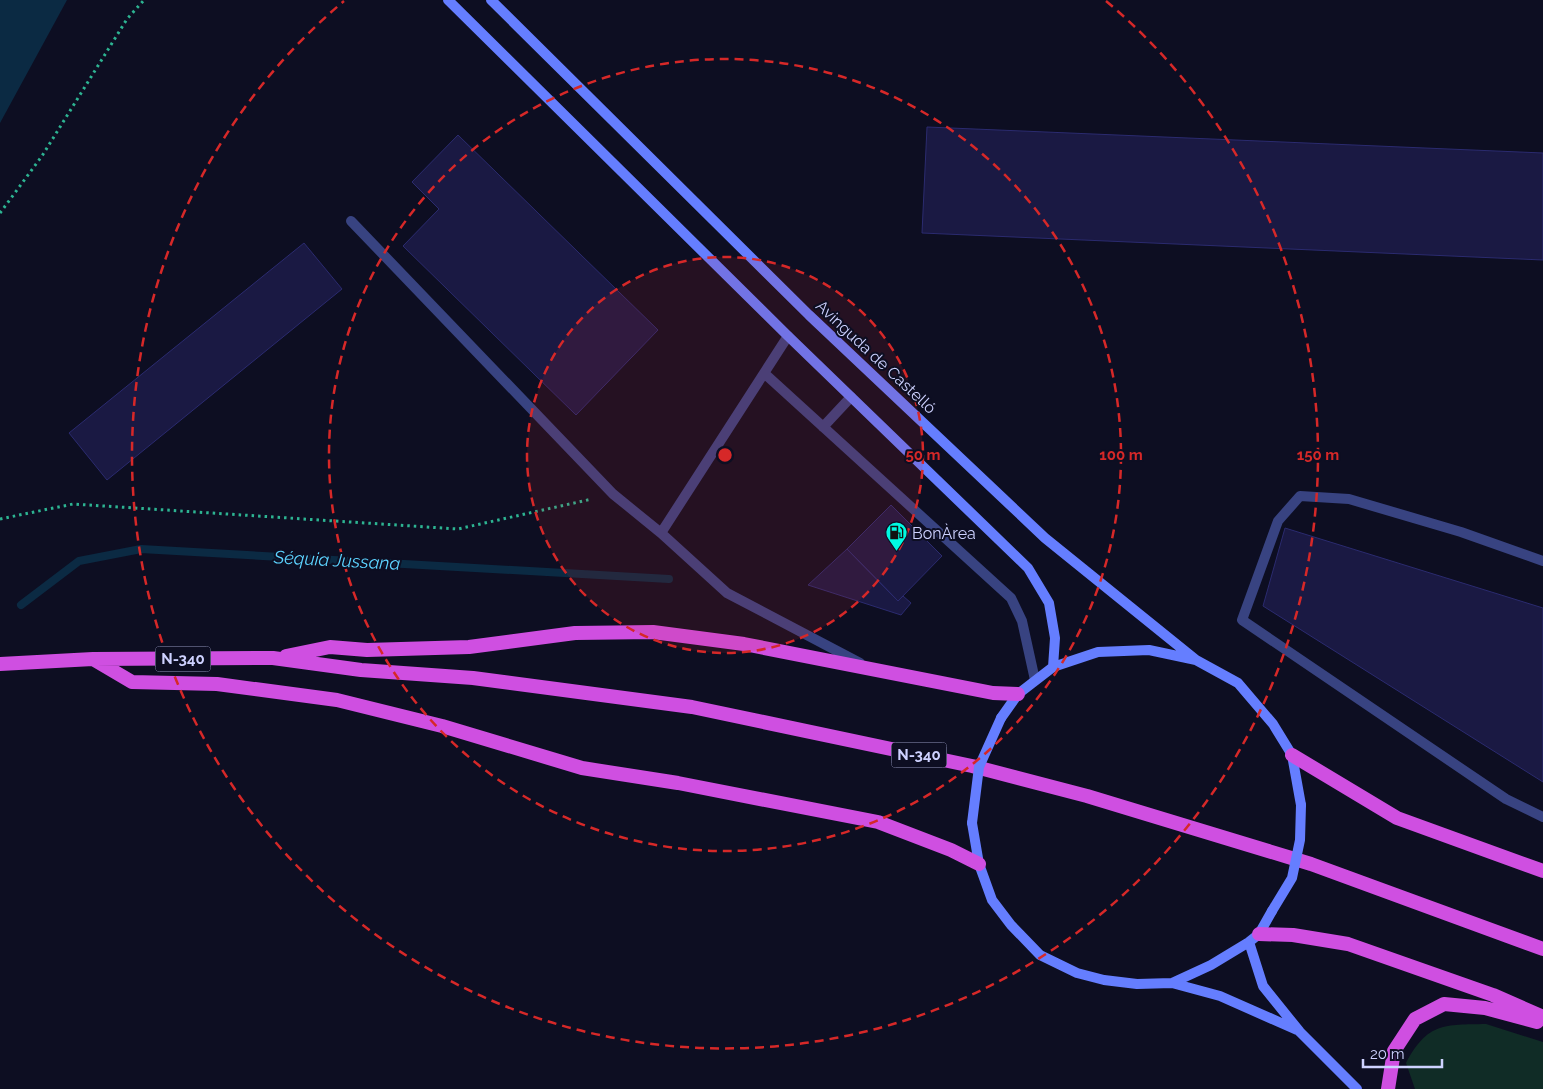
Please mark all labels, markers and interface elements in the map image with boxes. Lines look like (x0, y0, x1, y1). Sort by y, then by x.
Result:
street label: Avinguda de Castelló (812, 296, 940, 418)
centre of rings (716, 446, 734, 464)
text: 50 m (905, 446, 941, 464)
text: 100 m (1099, 446, 1143, 464)
text: 150 m (1297, 446, 1339, 464)
fuel station icon: BonÀrea (884, 521, 908, 552)
place label: BonÀrea (912, 523, 976, 543)
water label: Séquia Jussana (272, 546, 401, 574)
road number: N-340 (156, 646, 210, 672)
road number: N-340 (892, 742, 946, 768)
scale bar (1363, 1036, 1442, 1068)
text: 20 m (1370, 1045, 1405, 1063)

